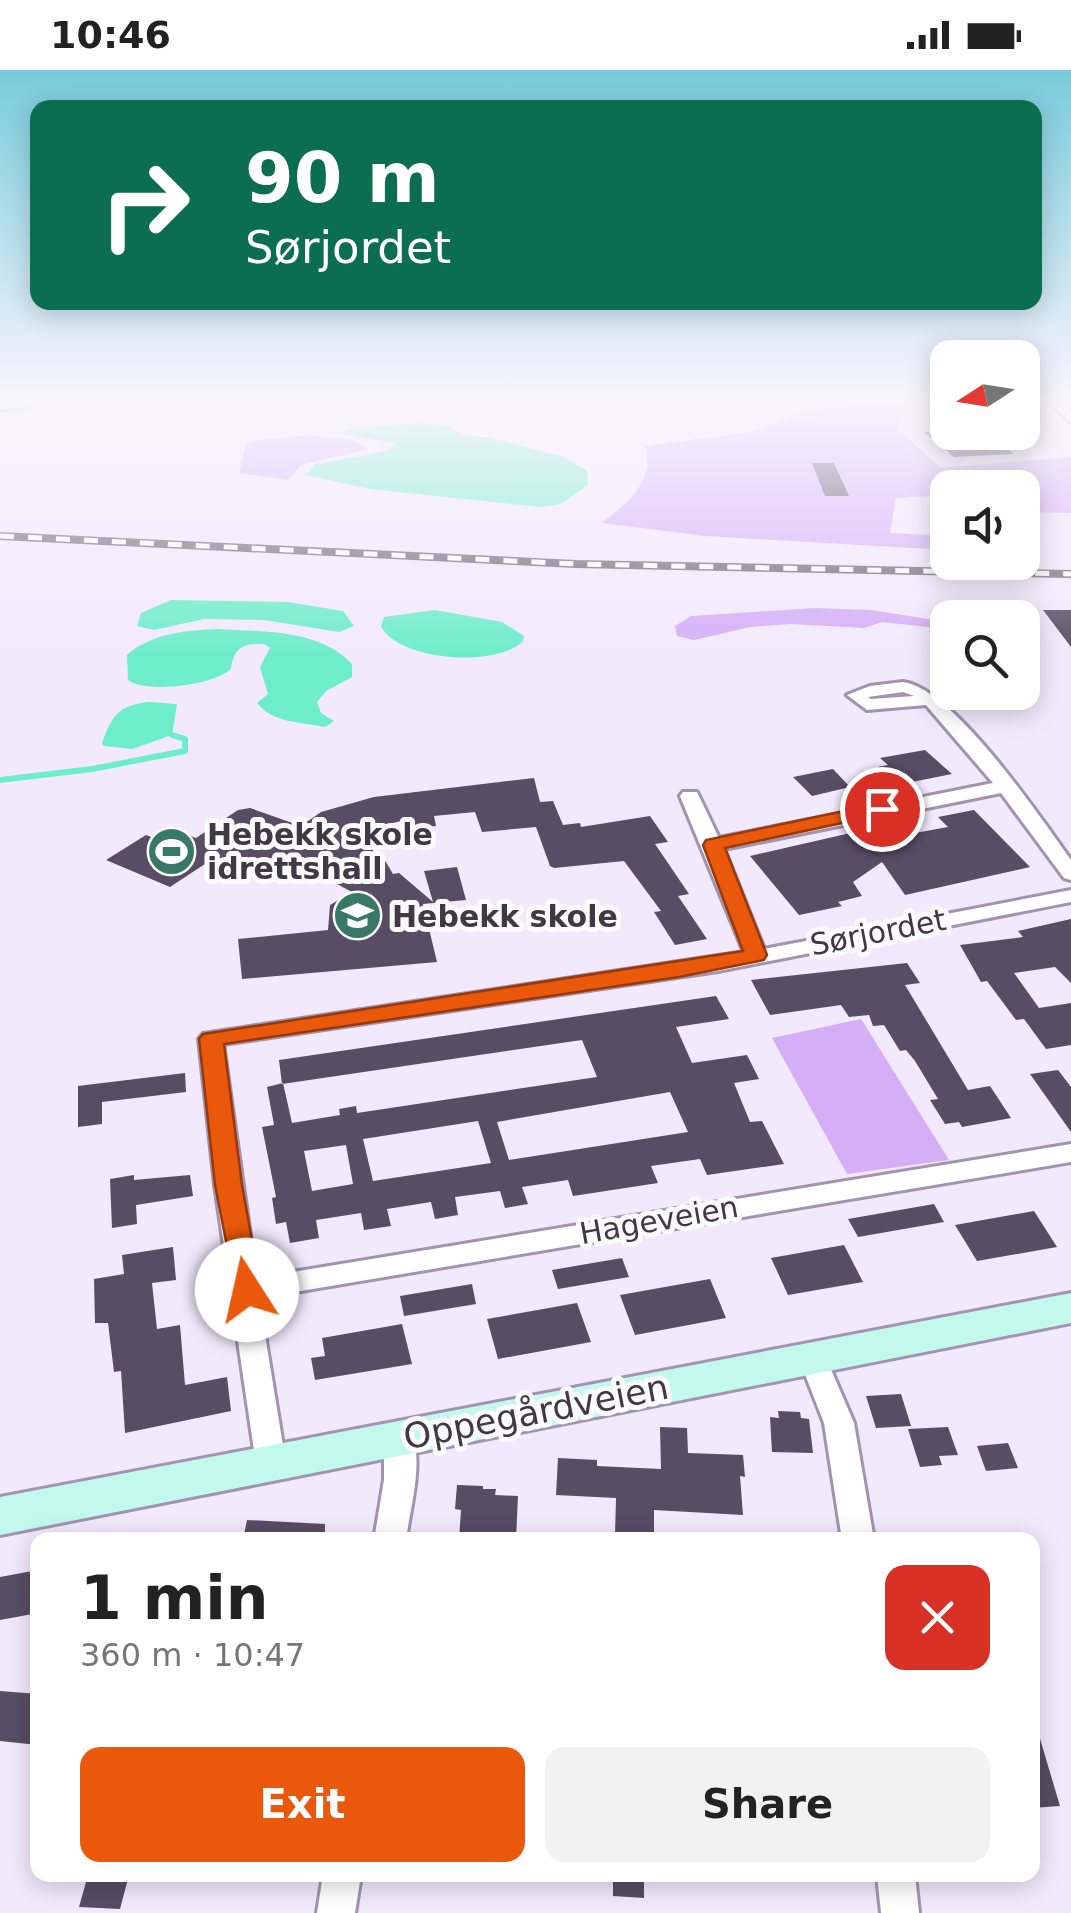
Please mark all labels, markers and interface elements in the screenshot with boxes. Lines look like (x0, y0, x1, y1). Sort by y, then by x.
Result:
text: 10:46 (50, 13, 171, 57)
text: 90 m (245, 137, 440, 219)
icon: right (80, 140, 210, 270)
text: Sørjordet (245, 221, 451, 274)
north arrow (930, 340, 1040, 450)
map controls (930, 340, 1040, 710)
button: sound (930, 470, 1040, 580)
button: search (930, 600, 1040, 710)
pin (840, 767, 925, 852)
icon: arrive (855, 782, 910, 837)
place label: Hebekk skole idrettshall (207, 817, 433, 886)
sports icon: Hebekk skole idrettshall (146, 825, 198, 877)
school or university icon: Hebekk skole (331, 890, 383, 942)
place label: Hebekk skole (392, 899, 618, 934)
street label: Sørjordet (807, 902, 949, 962)
street label: Hageveien (577, 1189, 741, 1251)
position arrow (195, 1238, 299, 1342)
street label: Oppegårdveien (400, 1367, 672, 1457)
text: 1 min (80, 1563, 268, 1633)
button: close (885, 1565, 990, 1670)
text: 360 m · 10:47 (80, 1636, 305, 1674)
button: Exit (80, 1747, 525, 1862)
button: Share (545, 1747, 990, 1862)

